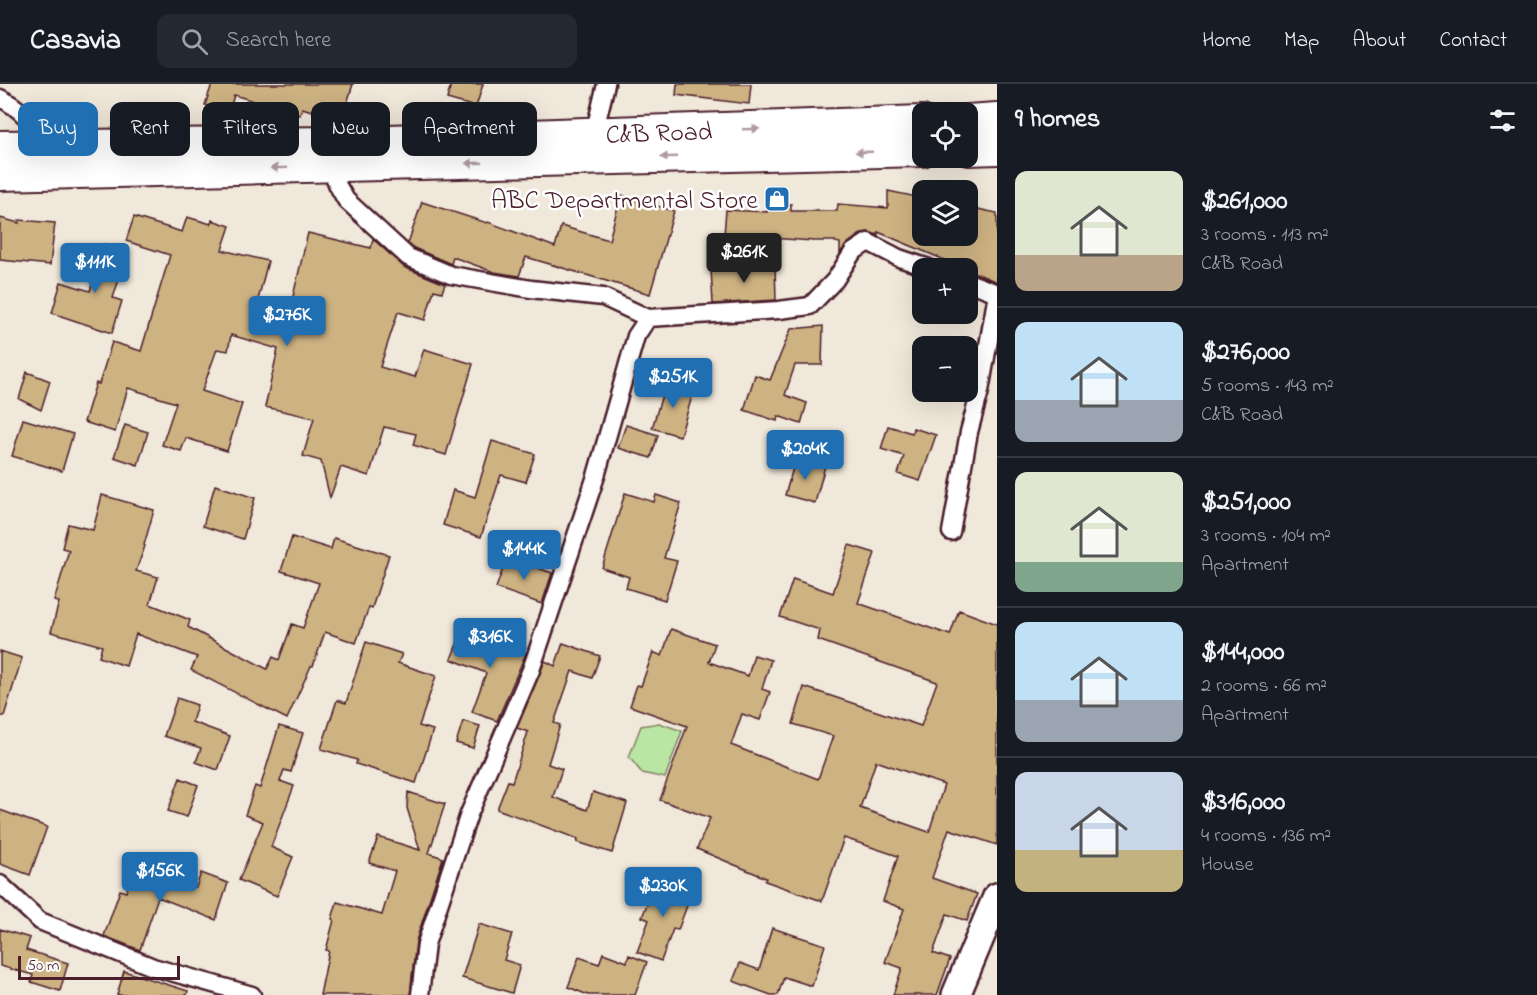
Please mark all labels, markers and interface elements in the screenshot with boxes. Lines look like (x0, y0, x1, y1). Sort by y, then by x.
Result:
search box (157, 14, 577, 68)
text: Casavia (30, 21, 121, 62)
icon: search (178, 25, 211, 58)
text: Search here (226, 25, 331, 57)
text: Home (1202, 26, 1251, 56)
text: Map (1284, 26, 1319, 56)
text: About (1352, 26, 1406, 56)
text: Contact (1439, 26, 1507, 56)
text: 9 homes (1015, 101, 1100, 139)
chip: Buy (18, 102, 98, 156)
chip: Rent (110, 102, 190, 156)
chip: Filters (202, 102, 299, 156)
chip: New (311, 102, 390, 156)
chip: Apartment (402, 102, 537, 156)
map controls (912, 102, 978, 402)
button: locate (912, 102, 978, 168)
icon: filters (1486, 104, 1519, 137)
street label: C&B Road (605, 114, 713, 156)
one-way arrow (742, 124, 761, 133)
one-way arrow (855, 147, 874, 157)
one-way arrow (660, 153, 679, 162)
one-way arrow (465, 158, 484, 167)
one-way arrow (270, 163, 289, 172)
button: layers (912, 180, 978, 246)
place label: ABC Departmental Store (491, 183, 758, 221)
text: $261,000 (1201, 183, 1288, 221)
shop icon: ABC Departmental Store (762, 184, 792, 214)
icon: home (1063, 195, 1135, 267)
text: 3 rooms · 113 m² (1201, 221, 1329, 250)
pin: $261K (702, 233, 786, 284)
text: $261K (721, 238, 767, 267)
pin: $111K (53, 243, 137, 294)
text: $111K (75, 248, 115, 277)
text: C&B Road (1201, 250, 1283, 279)
button: + (912, 258, 978, 324)
pin: $276K (245, 296, 329, 347)
text: $276K (263, 301, 311, 330)
text: $276,000 (1201, 334, 1290, 372)
button: − (912, 336, 978, 402)
icon: home (1063, 346, 1135, 418)
pin: $251K (631, 358, 715, 409)
text: $251K (648, 363, 698, 392)
text: 5 rooms · 143 m² (1201, 372, 1334, 401)
text: C&B Road (1201, 401, 1283, 430)
pin: $204K (763, 430, 847, 481)
text: $204K (781, 435, 829, 464)
text: $251,000 (1201, 484, 1291, 522)
icon: home (1063, 496, 1135, 568)
text: 3 rooms · 104 m² (1201, 522, 1331, 551)
pin: $144K (482, 530, 566, 581)
text: $144K (502, 535, 546, 564)
text: Apartment (1201, 551, 1289, 580)
pin: $316K (448, 618, 532, 669)
text: $316K (467, 623, 513, 652)
text: $144,000 (1201, 634, 1285, 672)
icon: home (1063, 646, 1135, 718)
text: 2 rooms · 66 m² (1201, 672, 1327, 701)
text: Apartment (1201, 701, 1289, 730)
text: $316,000 (1201, 784, 1285, 822)
icon: home (1063, 796, 1135, 868)
text: 4 rooms · 136 m² (1201, 822, 1331, 851)
text: House (1201, 851, 1254, 880)
pin: $156K (118, 852, 202, 903)
text: $156K (136, 857, 184, 886)
pin: $230K (621, 867, 705, 918)
text: $230K (639, 872, 687, 901)
scale bar (18, 953, 180, 980)
text: 50 m (27, 954, 59, 978)

